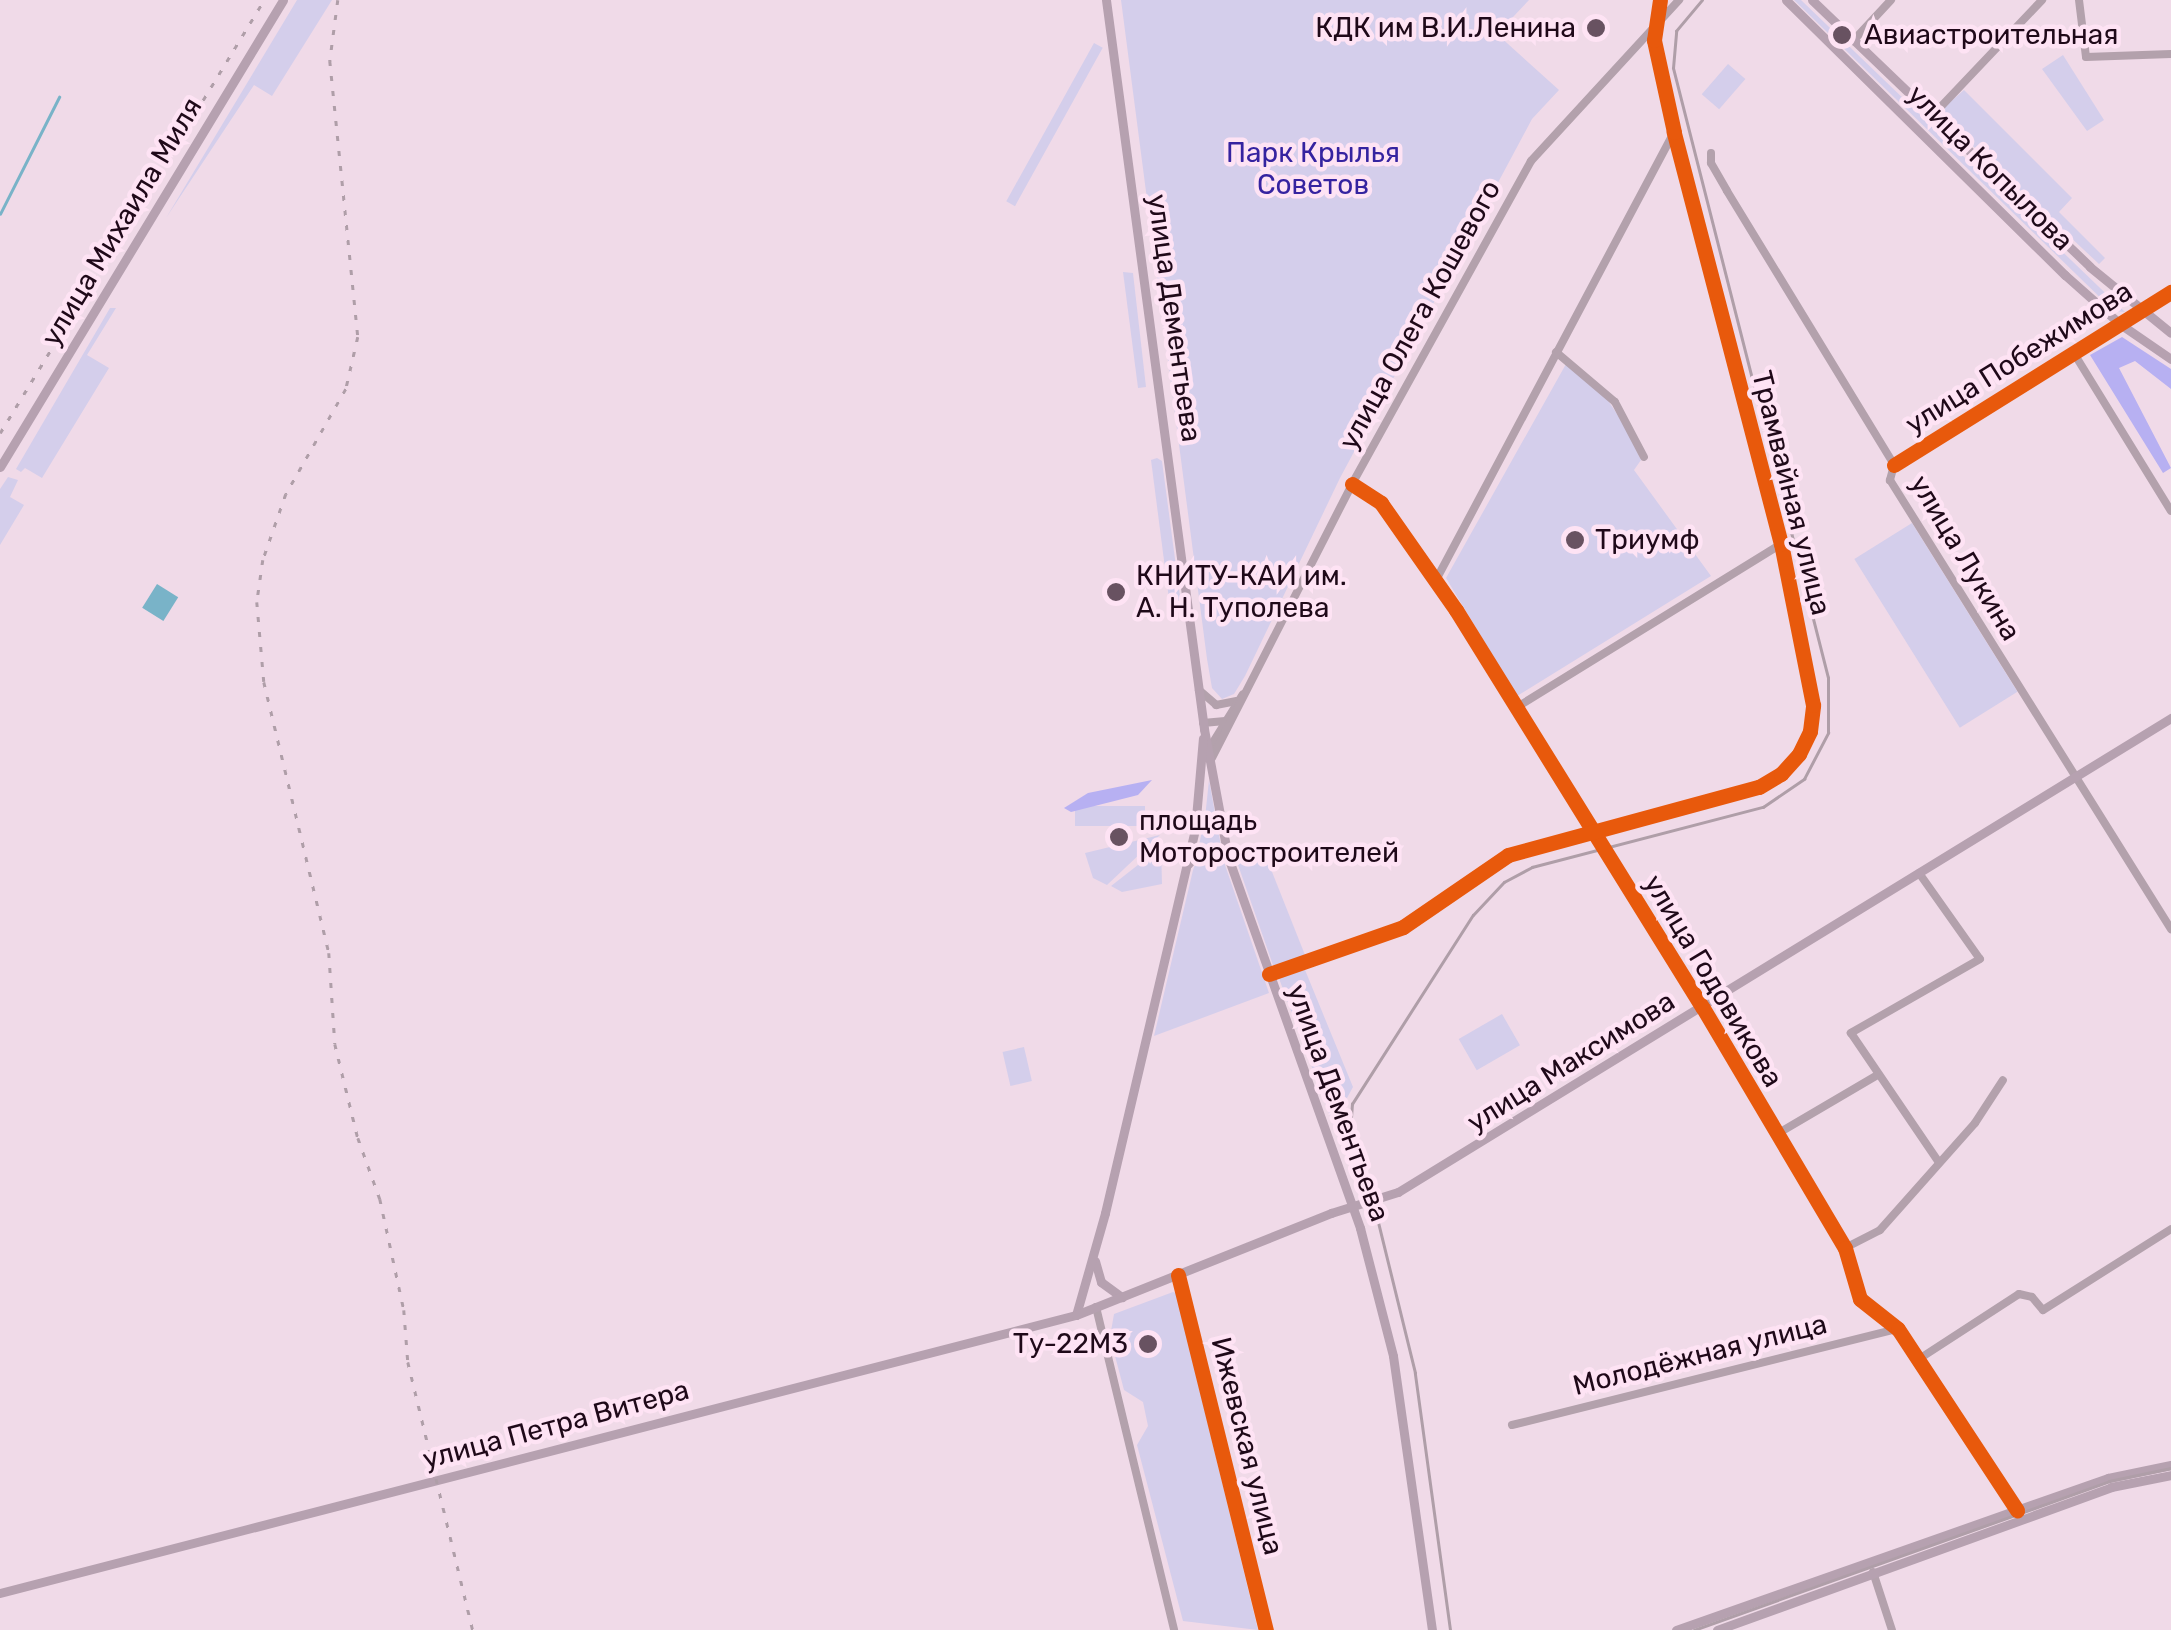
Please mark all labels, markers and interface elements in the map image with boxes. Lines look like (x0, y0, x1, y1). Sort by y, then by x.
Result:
place label: КДК им В.И.Ленина (1315, 11, 1576, 45)
marker: КДК им В.И.Ленина (1585, 17, 1607, 39)
place label: Авиастроительная (1864, 18, 2119, 52)
marker: Авиастроительная (1829, 22, 1855, 48)
street label: улица Копылова (1900, 78, 2080, 258)
street label: улица Михаила Миля (35, 92, 209, 352)
park label: Парк Крылья Советов (1226, 136, 1400, 202)
street label: улица Олега Кошевого (1332, 174, 1508, 456)
street label: улица Дементьева (1140, 192, 1208, 444)
street label: улица Побежимова (1899, 275, 2139, 441)
street label: Трамвайная улица (1744, 367, 1838, 619)
street label: улица Лукина (1902, 469, 2028, 647)
place label: Триумф (1595, 523, 1699, 557)
marker: Триумф (1564, 529, 1586, 551)
place label: КНИТУ-КАИ им. А. Н. Туполева (1136, 559, 1347, 625)
marker: КНИТУ-КАИ им. А. Н. Туполева (1105, 581, 1127, 603)
place label: площадь Моторостроителей (1139, 804, 1399, 870)
marker: площадь Моторостроителей (1108, 826, 1130, 848)
street label: улица Годовикова (1636, 869, 1790, 1093)
street label: улица Дементьева (1279, 980, 1397, 1226)
street label: улица Максимова (1461, 985, 1681, 1139)
street label: Молодёжная улица (1570, 1307, 1830, 1403)
place label: Ту-22М3 (1013, 1327, 1128, 1361)
marker: Ту-22М3 (1137, 1333, 1159, 1355)
street label: Ижевская улица (1204, 1334, 1290, 1558)
street label: улица Петра Витера (419, 1373, 693, 1477)

